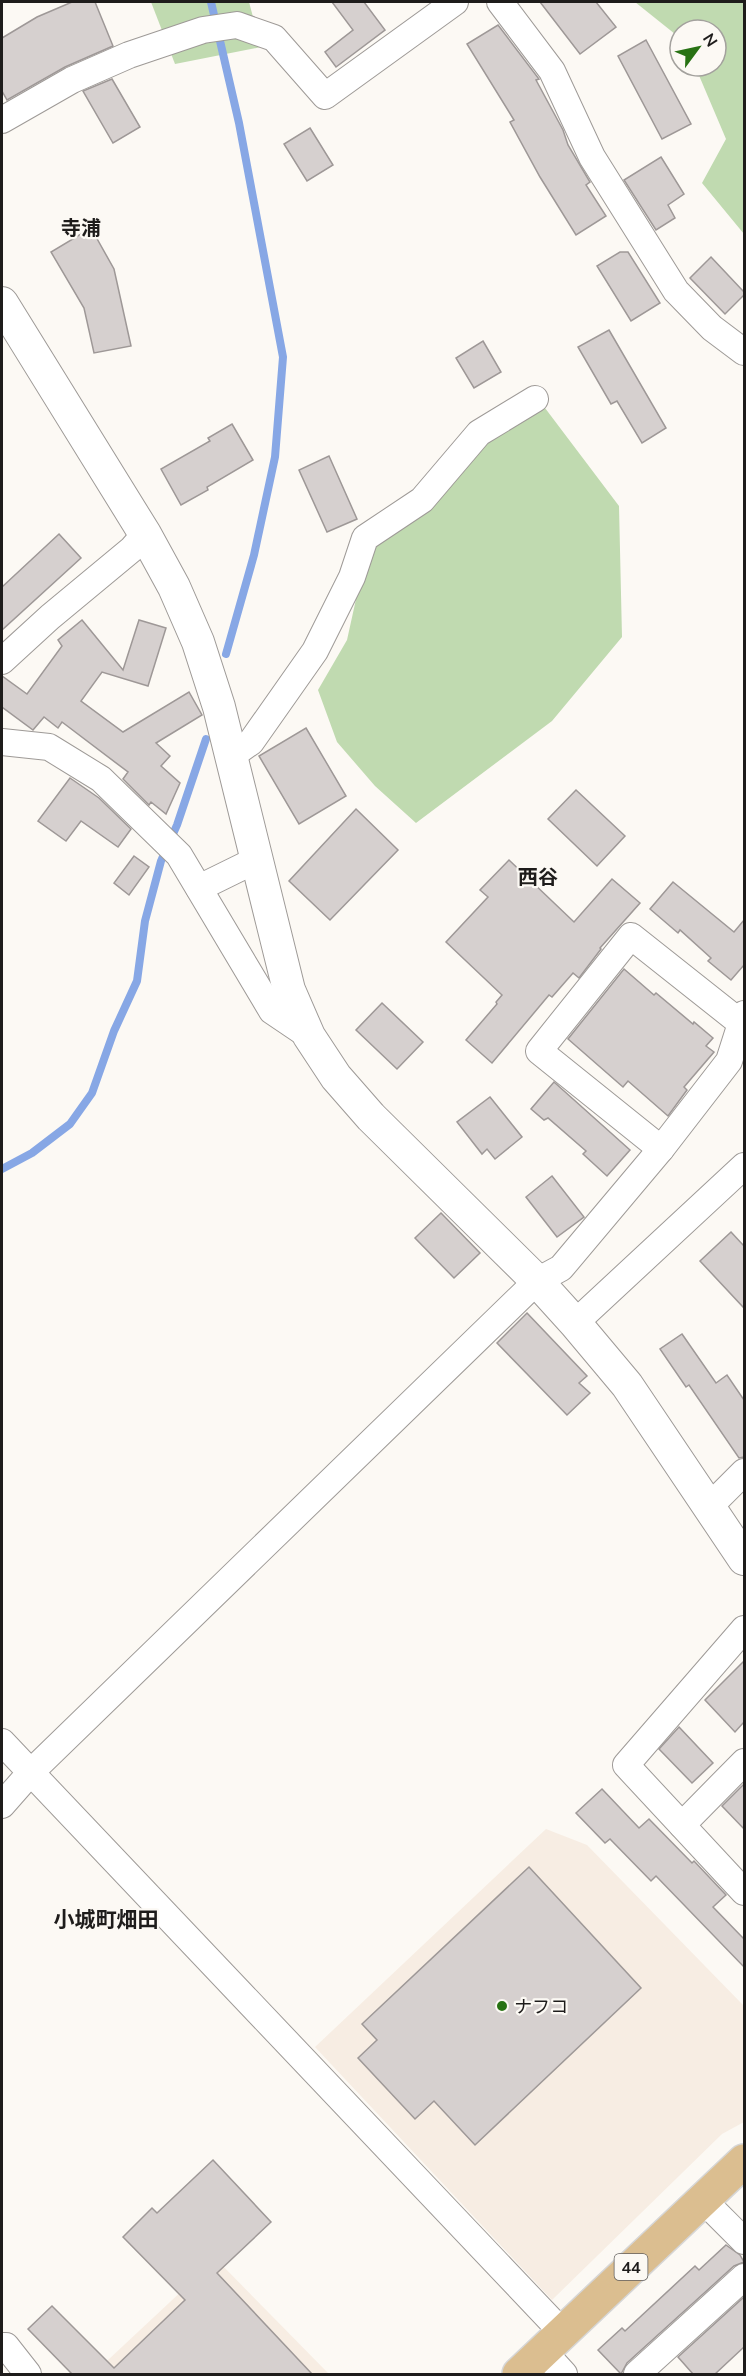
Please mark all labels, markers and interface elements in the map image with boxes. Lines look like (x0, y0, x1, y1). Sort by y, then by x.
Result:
north arrow (668, 18, 728, 78)
text: N (699, 29, 722, 50)
district label: 寺浦 (61, 215, 101, 240)
district label: 西谷 (518, 864, 558, 889)
district label: 小城町畑田 (54, 1906, 159, 1932)
place label: ナフコ (514, 1995, 568, 2018)
marker: ナフコ (495, 1999, 509, 2013)
road number: 44 (614, 2254, 648, 2280)

